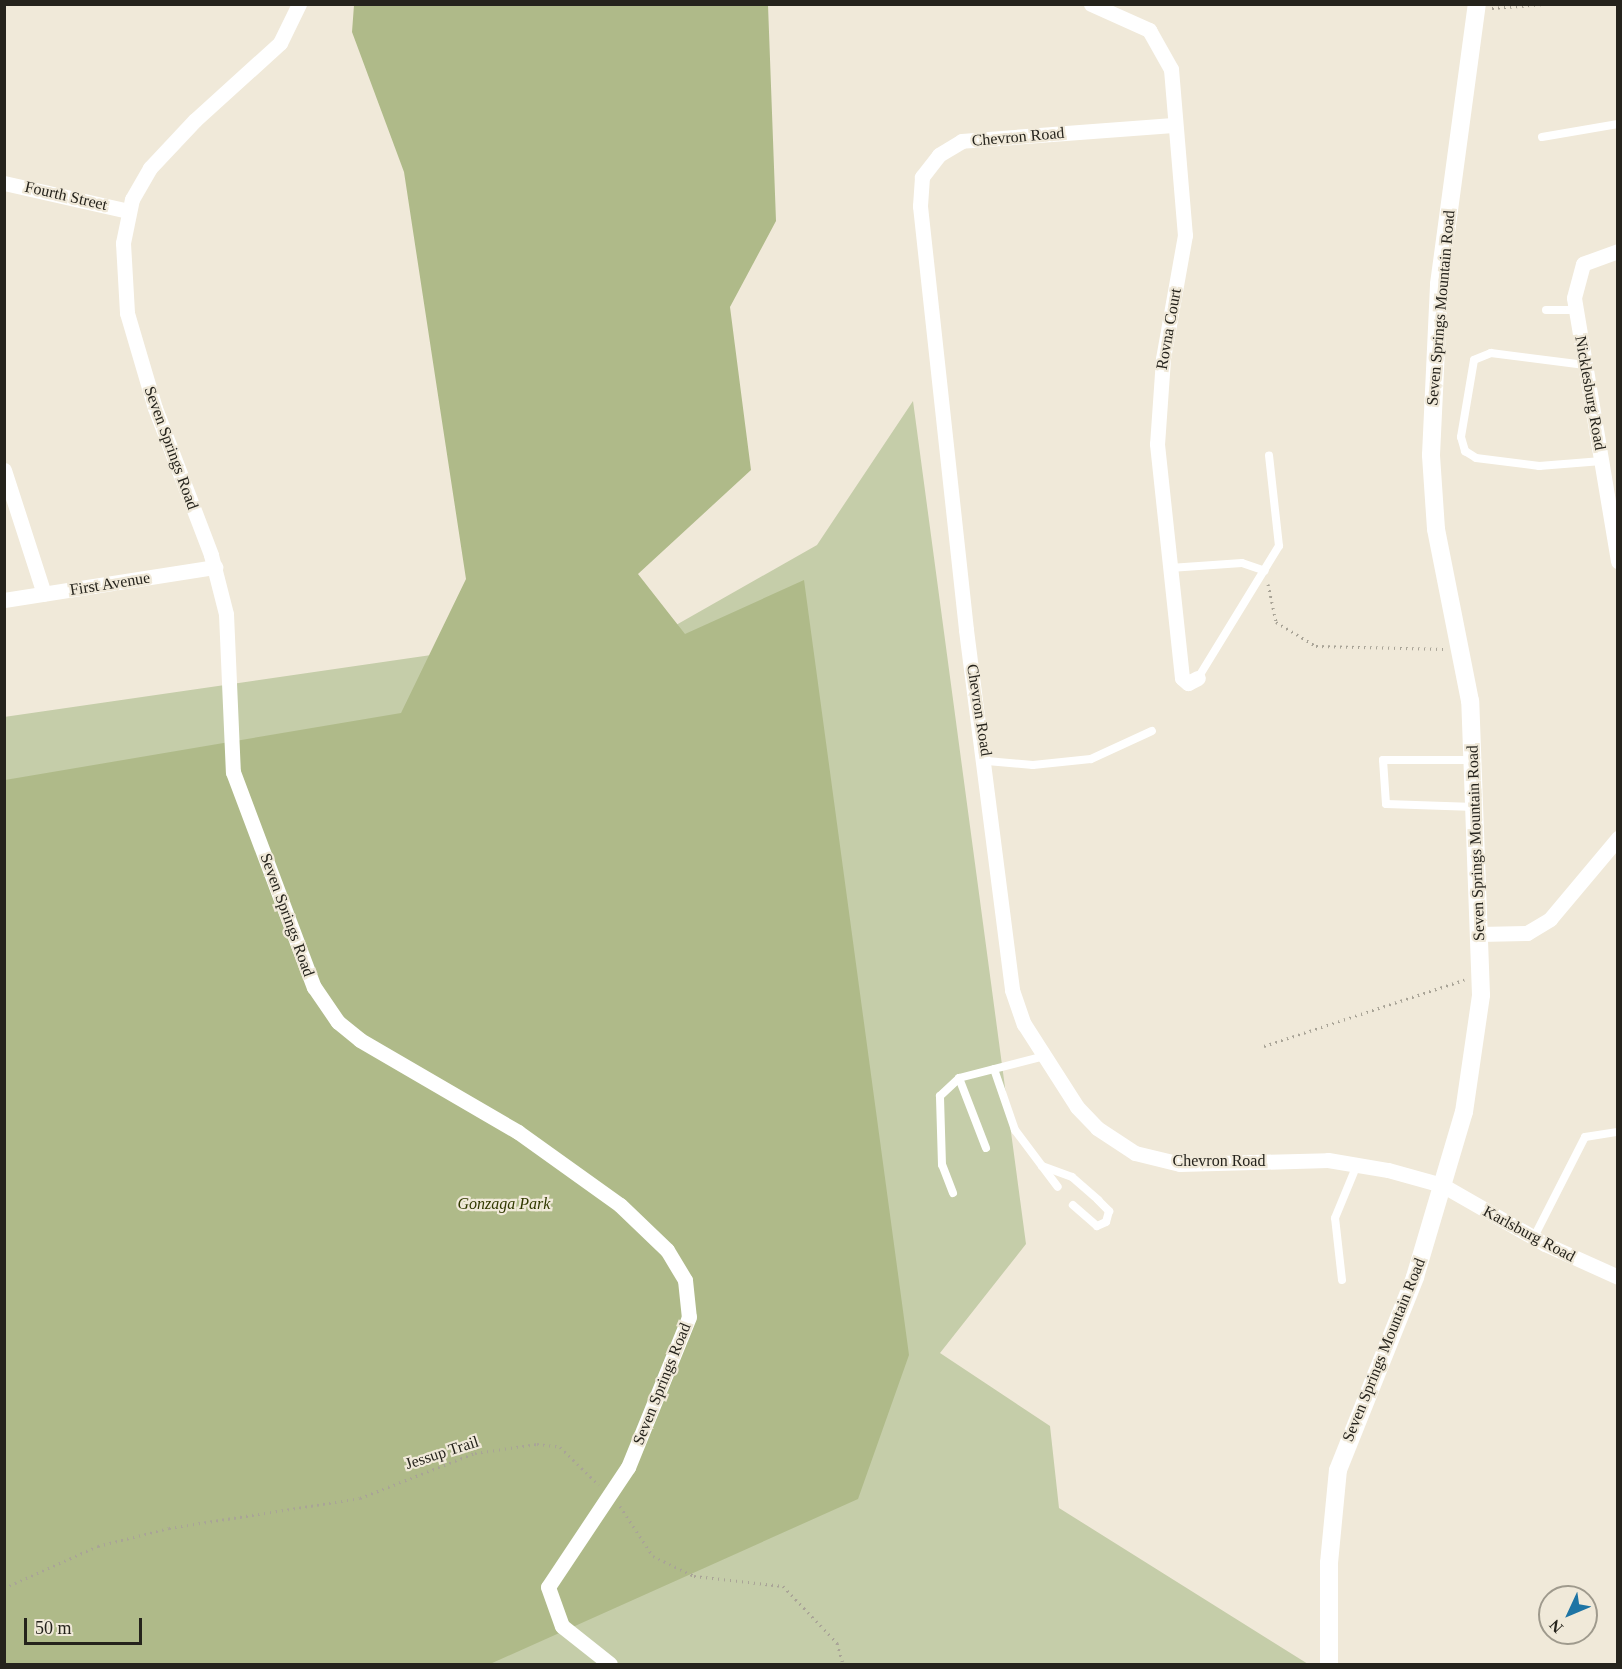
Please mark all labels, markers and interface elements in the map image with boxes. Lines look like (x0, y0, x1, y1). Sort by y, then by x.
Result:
street label: Chevron Road (971, 123, 1065, 151)
street label: Fourth Street (23, 177, 109, 215)
street label: Seven Springs Mountain Road (1423, 210, 1459, 406)
street label: Rovna Court (1152, 287, 1186, 371)
street label: Nicklesburg Road (1571, 334, 1609, 452)
street label: Seven Springs Road (140, 384, 202, 512)
street label: First Avenue (68, 568, 152, 600)
street label: Chevron Road (962, 663, 996, 757)
street label: Seven Springs Mountain Road (1463, 745, 1489, 941)
street label: Seven Springs Road (256, 851, 318, 979)
street label: Chevron Road (1173, 1151, 1265, 1171)
park label: Gonzaga Park (458, 1194, 550, 1214)
street label: Karlsburg Road (1480, 1202, 1578, 1266)
street label: Seven Springs Mountain Road (1338, 1256, 1430, 1444)
street label: Seven Springs Road (629, 1320, 695, 1448)
street label: Jessup Trail (403, 1432, 481, 1474)
north arrow (1538, 1585, 1598, 1645)
scale bar (27, 1606, 146, 1644)
text: N (1546, 1616, 1566, 1637)
text: 50 m (35, 1618, 72, 1638)

